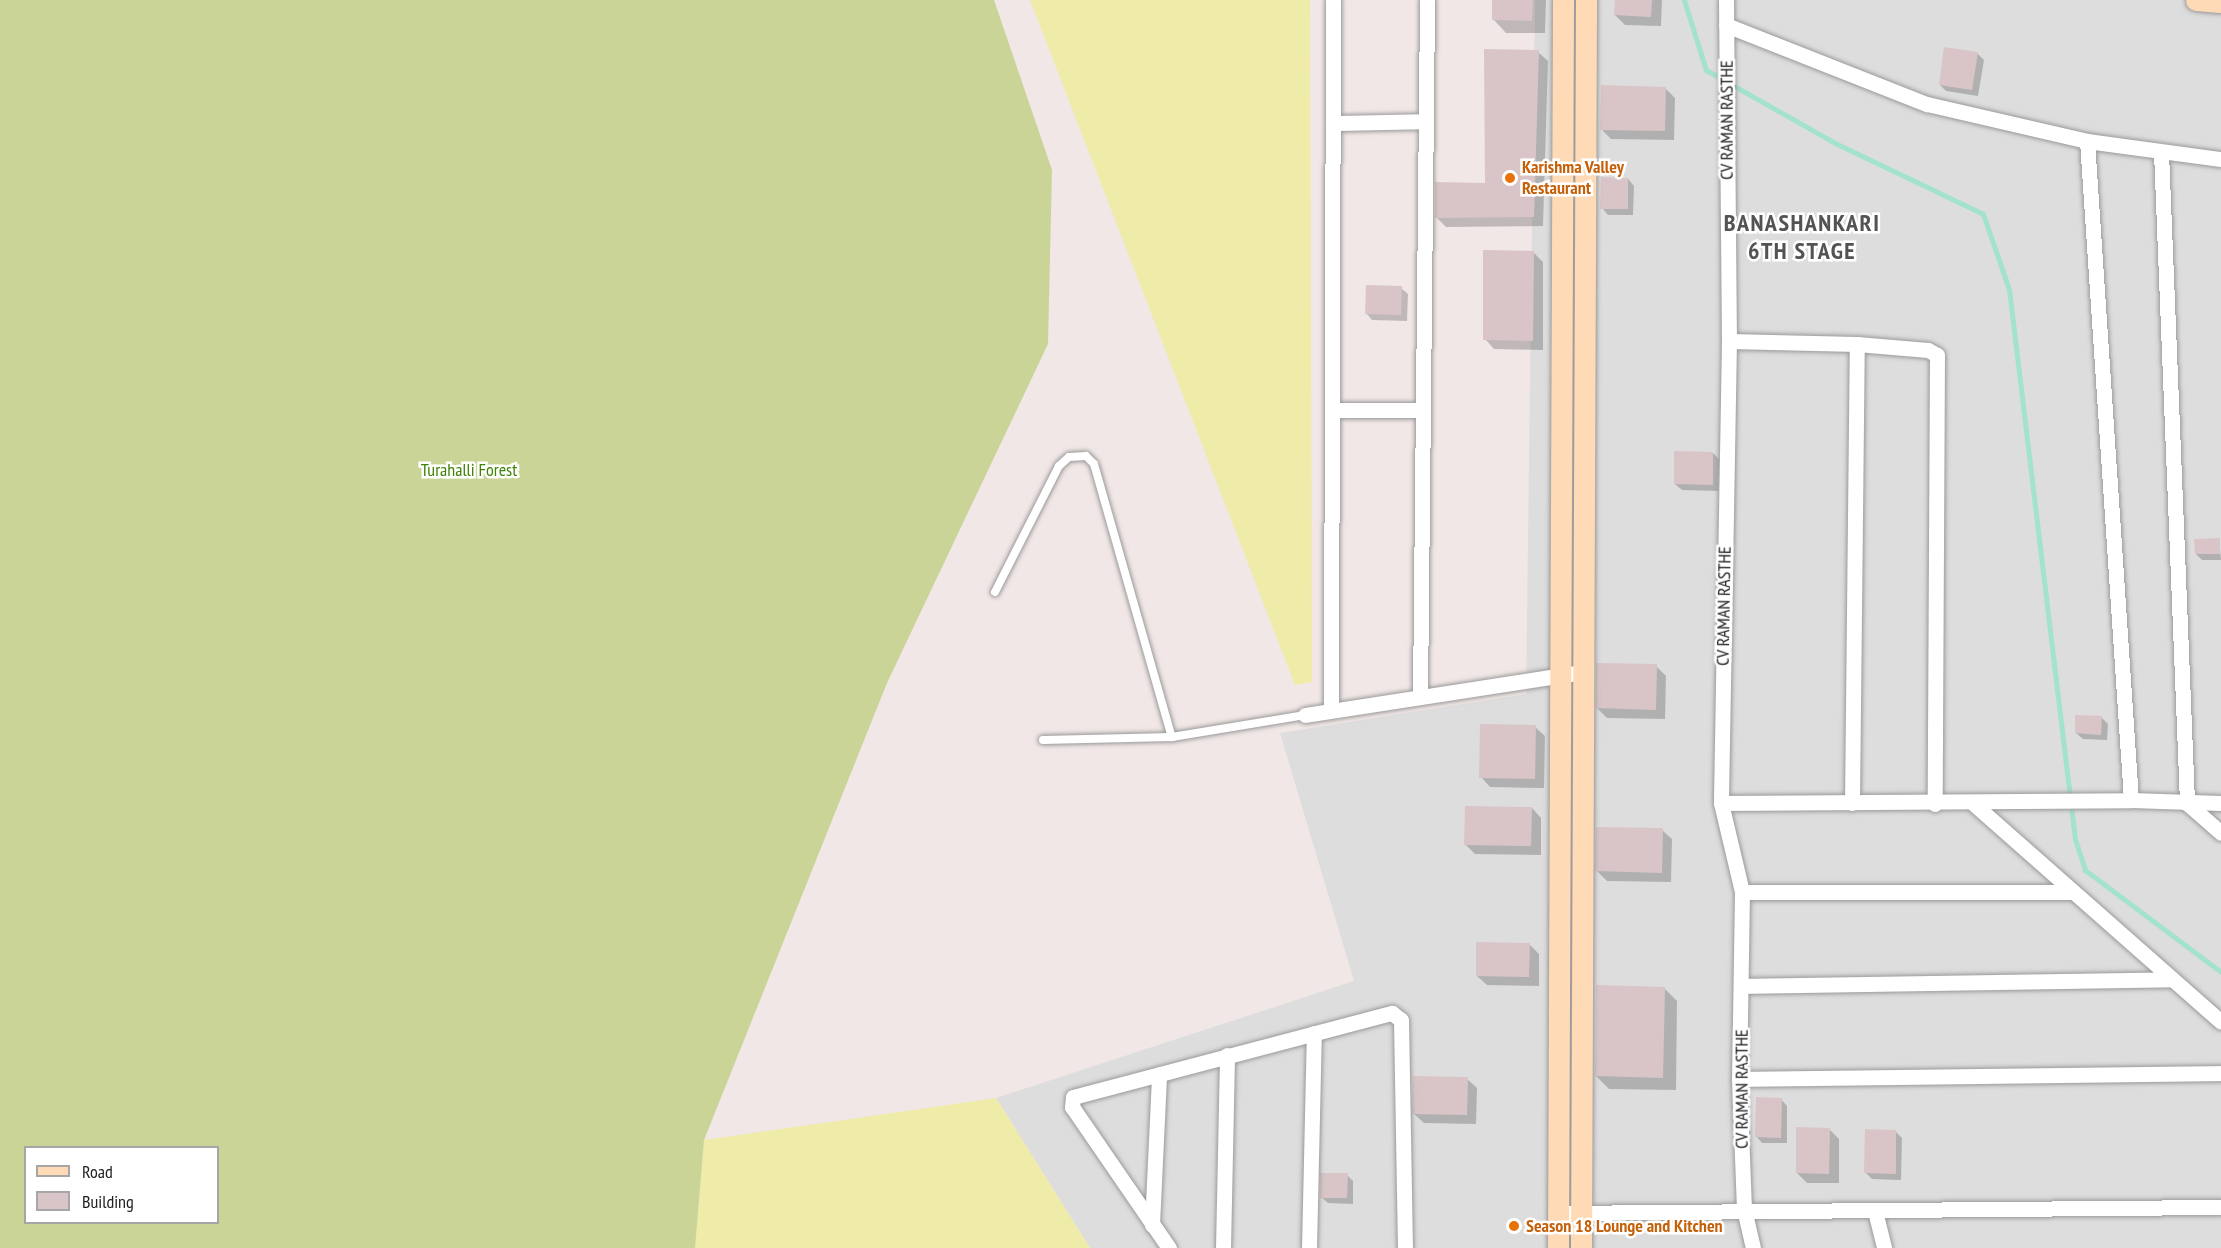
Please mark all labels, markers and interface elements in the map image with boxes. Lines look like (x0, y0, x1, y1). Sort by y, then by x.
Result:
street label: CV RAMAN RASTHE (1716, 60, 1738, 180)
place label: Karishma Valley Restaurant (1522, 157, 1624, 200)
marker: Karishma Valley Restaurant (1503, 171, 1517, 185)
district label: BANASHANKARI 6TH STAGE (1724, 209, 1880, 265)
park label: Turahalli Forest (421, 459, 517, 481)
street label: CV RAMAN RASTHE (1712, 546, 1736, 666)
street label: CV RAMAN RASTHE (1731, 1029, 1753, 1149)
legend (24, 1146, 219, 1224)
text: Road (82, 1160, 113, 1183)
text: Building (82, 1190, 134, 1213)
place label: Season 18 Lounge and Kitchen (1526, 1215, 1723, 1237)
marker: Season 18 Lounge and Kitchen (1507, 1219, 1521, 1233)

